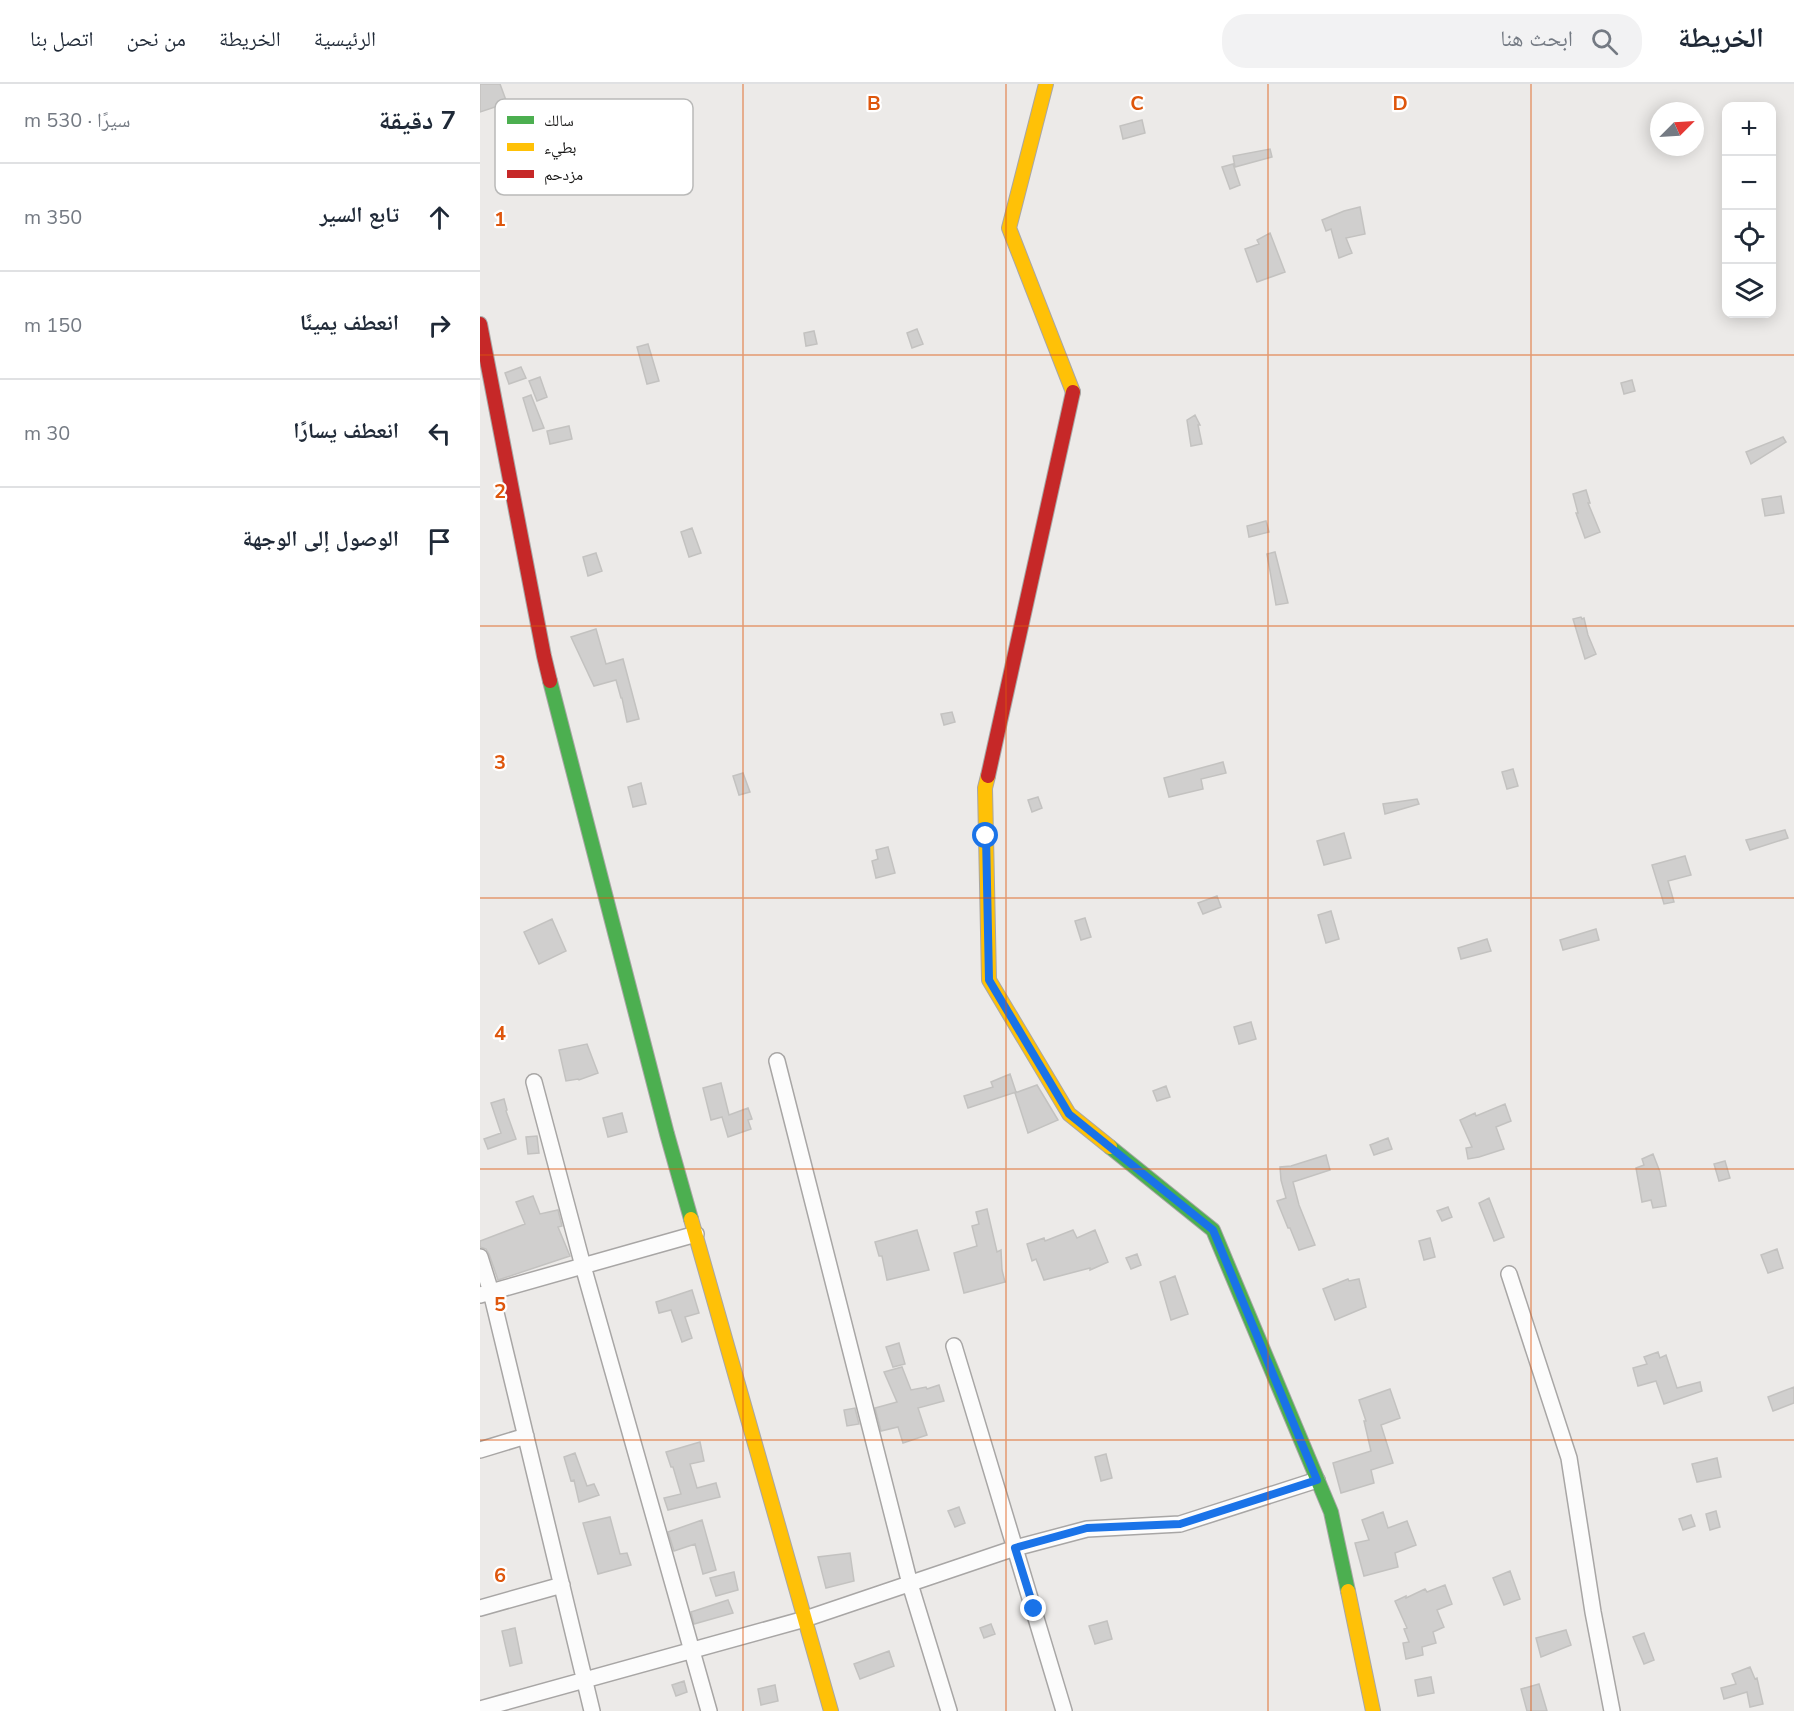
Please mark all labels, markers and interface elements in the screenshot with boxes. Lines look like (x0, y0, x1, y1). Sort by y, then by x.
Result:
search box (1222, 14, 1642, 68)
text: الخريطة (1678, 19, 1764, 57)
text: ابحث هنا (1500, 24, 1573, 54)
text: اتصل بنا (30, 25, 94, 53)
text: من نحن (127, 25, 186, 53)
text: الخريطة (219, 25, 281, 53)
text: الرئيسية (314, 25, 376, 53)
icon: search (1588, 25, 1621, 58)
text: B (867, 90, 881, 117)
text: C (1130, 90, 1144, 117)
text: D (1392, 90, 1408, 117)
legend (495, 99, 693, 195)
north arrow (1650, 102, 1704, 156)
map controls (1722, 102, 1776, 318)
button: + (1722, 102, 1776, 156)
text: 7 دقيقة (379, 103, 456, 138)
text: سيرًا · 530 m (24, 107, 130, 134)
text: سالك (544, 110, 574, 132)
text: بطيء (544, 137, 576, 160)
button: − (1722, 156, 1776, 210)
text: مزدحم (544, 164, 583, 186)
text: تابع السير (320, 200, 399, 230)
icon: ahead (423, 201, 456, 234)
text: 350 m (24, 204, 82, 231)
text: 1 (494, 206, 506, 233)
button: locate (1722, 210, 1776, 264)
button: layers (1722, 264, 1776, 318)
text: انعطف يمينًا (300, 308, 399, 338)
icon: right (423, 309, 456, 342)
text: 150 m (24, 312, 82, 339)
text: انعطف يسارًا (293, 416, 399, 446)
icon: left (423, 417, 456, 450)
text: 30 m (24, 420, 70, 447)
text: 2 (494, 478, 506, 505)
text: الوصول إلى الوجهة (242, 524, 399, 554)
icon: arrive (423, 525, 456, 558)
text: 3 (494, 749, 506, 776)
route start (972, 822, 998, 848)
text: 4 (494, 1020, 506, 1047)
text: 5 (494, 1291, 506, 1318)
text: 6 (494, 1562, 506, 1589)
route end (1020, 1595, 1046, 1621)

